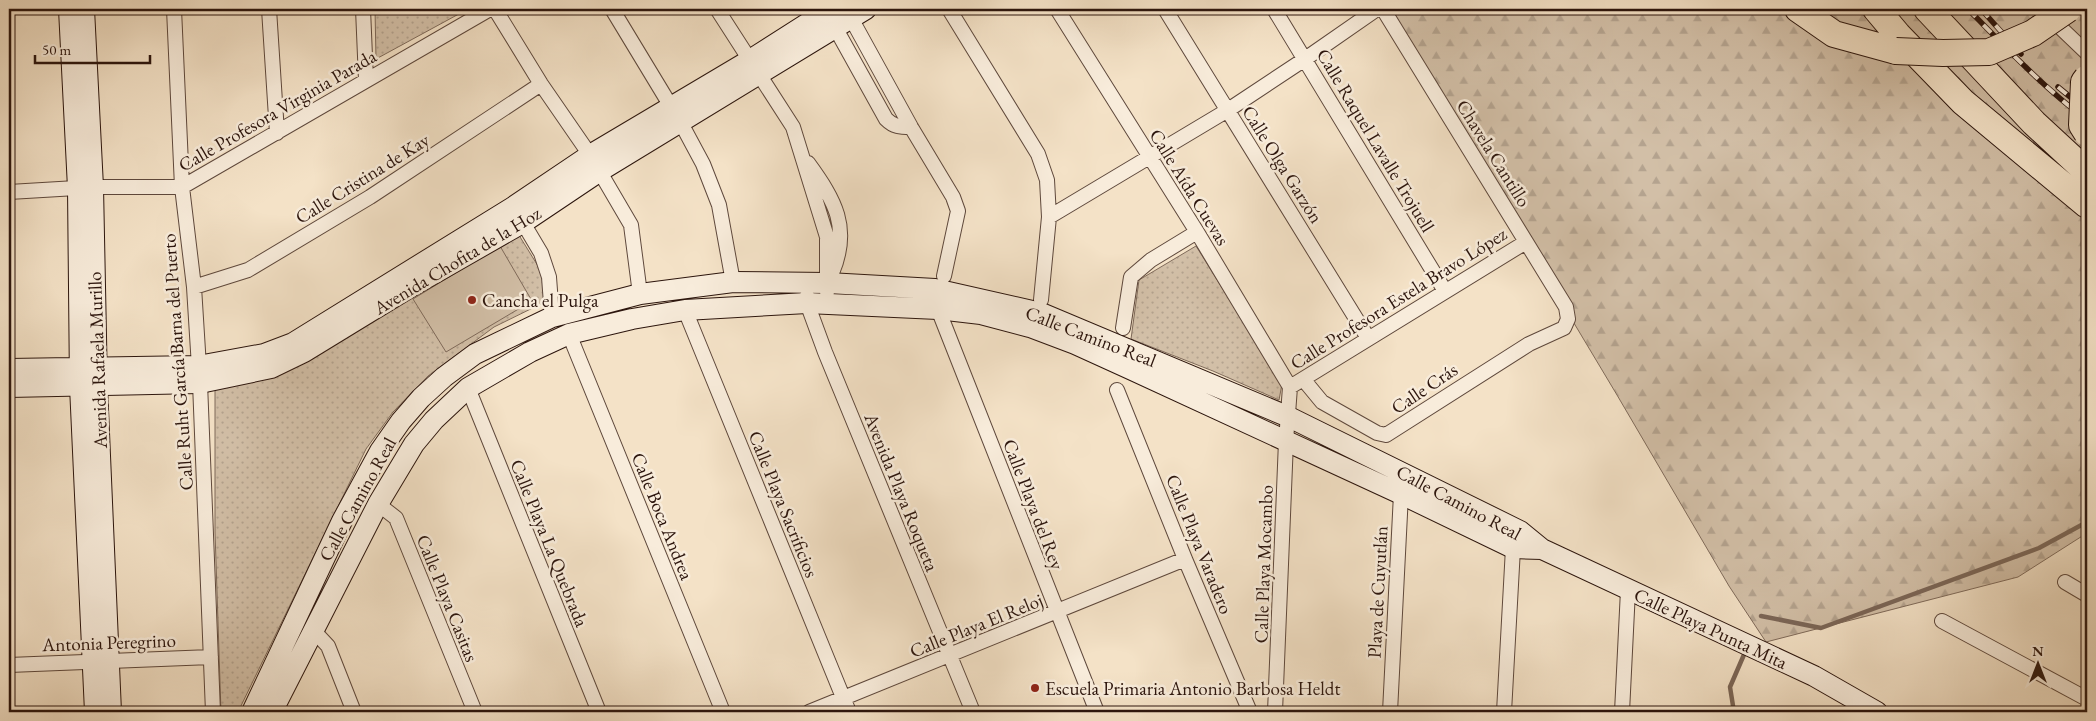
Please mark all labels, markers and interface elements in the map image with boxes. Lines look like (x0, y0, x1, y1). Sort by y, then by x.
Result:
scale bar (35, 32, 150, 64)
text: 50 m (42, 40, 71, 59)
street label: Calle Profesora Virginia Parada (174, 43, 381, 177)
street label: Calle Raquel Lavalle Trojuell (1311, 44, 1441, 237)
street label: Chavela Cantillo (1451, 95, 1536, 212)
street label: Calle Olga Garzón (1236, 101, 1329, 228)
street label: Calle Aída Cuevas (1144, 124, 1235, 250)
street label: Calle Cristina de Kay (291, 127, 435, 230)
street label: Avenida Chofita de la Hoz (368, 200, 546, 321)
street label: Calle Profesora Estela Bravo López (1285, 221, 1512, 375)
street label: Calle Ruht García Barna del Puerto (156, 233, 199, 491)
street label: Avenida Rafaela Murillo (82, 271, 113, 450)
place label: Cancha el Pulga (482, 288, 599, 313)
marker: Cancha el Pulga (466, 294, 478, 306)
street label: Calle Camino Real (1022, 300, 1160, 373)
street label: Calle Crás (1386, 357, 1462, 420)
street label: Avenida Playa Roqueta (858, 408, 945, 575)
street label: Calle Playa Sacrificios (743, 427, 824, 581)
street label: Calle Camino Real (313, 432, 402, 566)
street label: Calle Playa del Rey (997, 435, 1070, 574)
street label: Calle Boca Andrea (626, 449, 700, 584)
street label: Calle Playa La Quebrada (504, 456, 595, 631)
street label: Calle Camino Real (1392, 459, 1526, 546)
street label: Calle Playa Varadero (1160, 471, 1239, 618)
street label: Calle Playa Mocambo (1248, 484, 1279, 644)
street label: Playa de Cuyutlán (1362, 525, 1393, 659)
street label: Calle Playa Casitas (411, 531, 484, 665)
street label: Calle Playa Punta Mita (1630, 582, 1792, 675)
street label: Calle Playa El Reloj (906, 587, 1046, 664)
street label: Antonia Peregrino (41, 628, 176, 657)
north arrow (2014, 638, 2064, 688)
text: N (2032, 642, 2044, 660)
place label: Escuela Primaria Antonio Barbosa Heldt (1045, 676, 1340, 701)
marker: Escuela Primaria Antonio Barbosa Heldt (1029, 682, 1041, 694)

